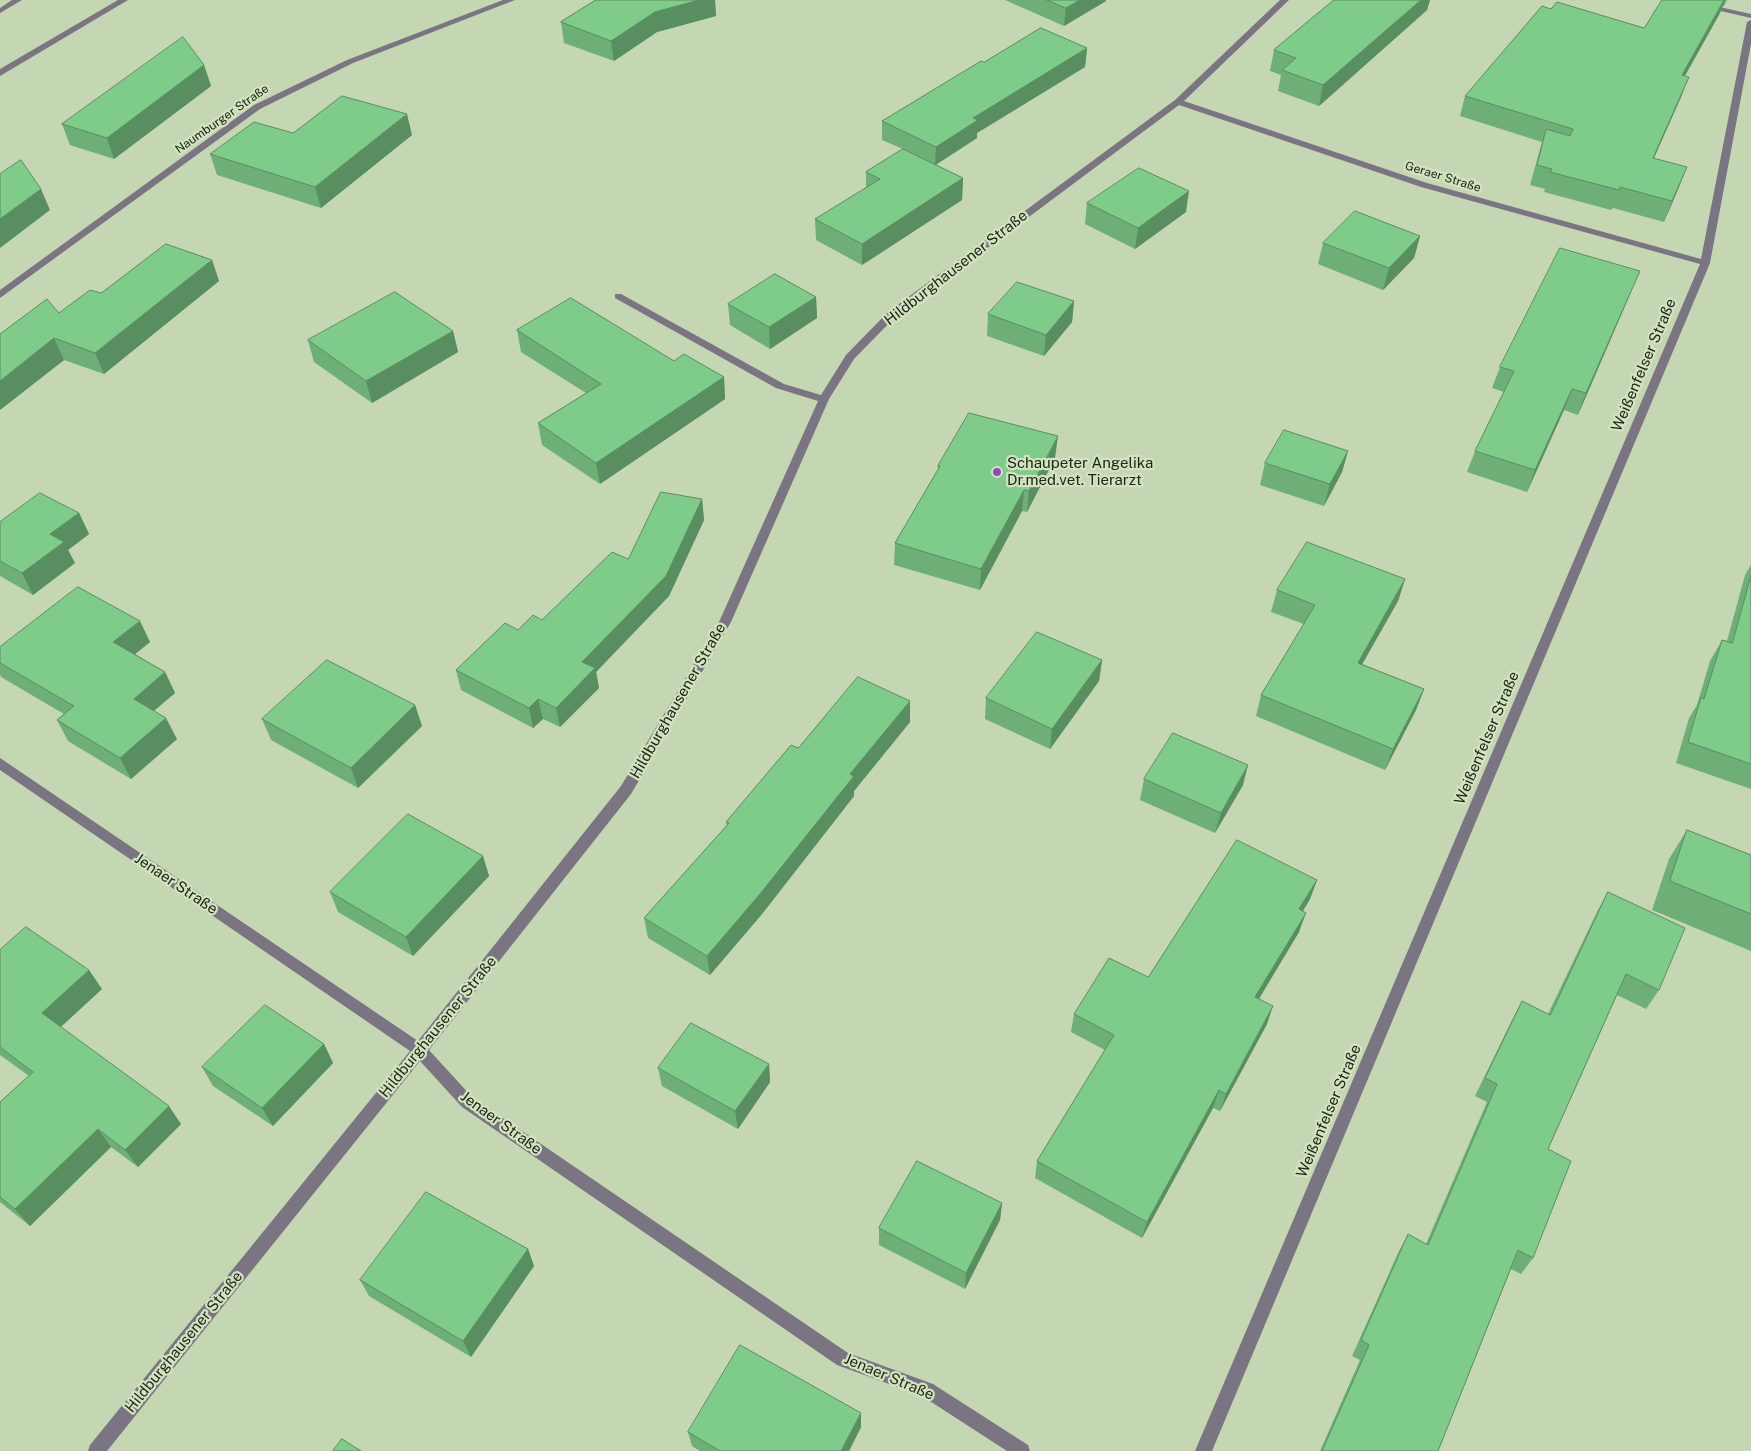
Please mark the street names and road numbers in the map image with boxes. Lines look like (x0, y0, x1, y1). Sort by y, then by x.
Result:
street label: Naumburger Straße (172, 81, 272, 157)
street label: Geraer Straße (1403, 159, 1483, 195)
street label: Hildburghausener Straße (881, 207, 1031, 329)
street label: Weißenfelser Straße (1608, 296, 1680, 434)
street label: Hildburghausener Straße (626, 620, 730, 782)
street label: Weißenfelser Straße (1451, 669, 1523, 807)
street label: Jenaer Straße (131, 850, 221, 918)
street label: Hildburghausener Straße (376, 953, 500, 1101)
street label: Weißenfelser Straße (1293, 1042, 1365, 1180)
street label: Jenaer Straße (457, 1087, 545, 1159)
street label: Hildburghausener Straße (122, 1268, 246, 1416)
street label: Jenaer Straße (841, 1350, 937, 1404)

